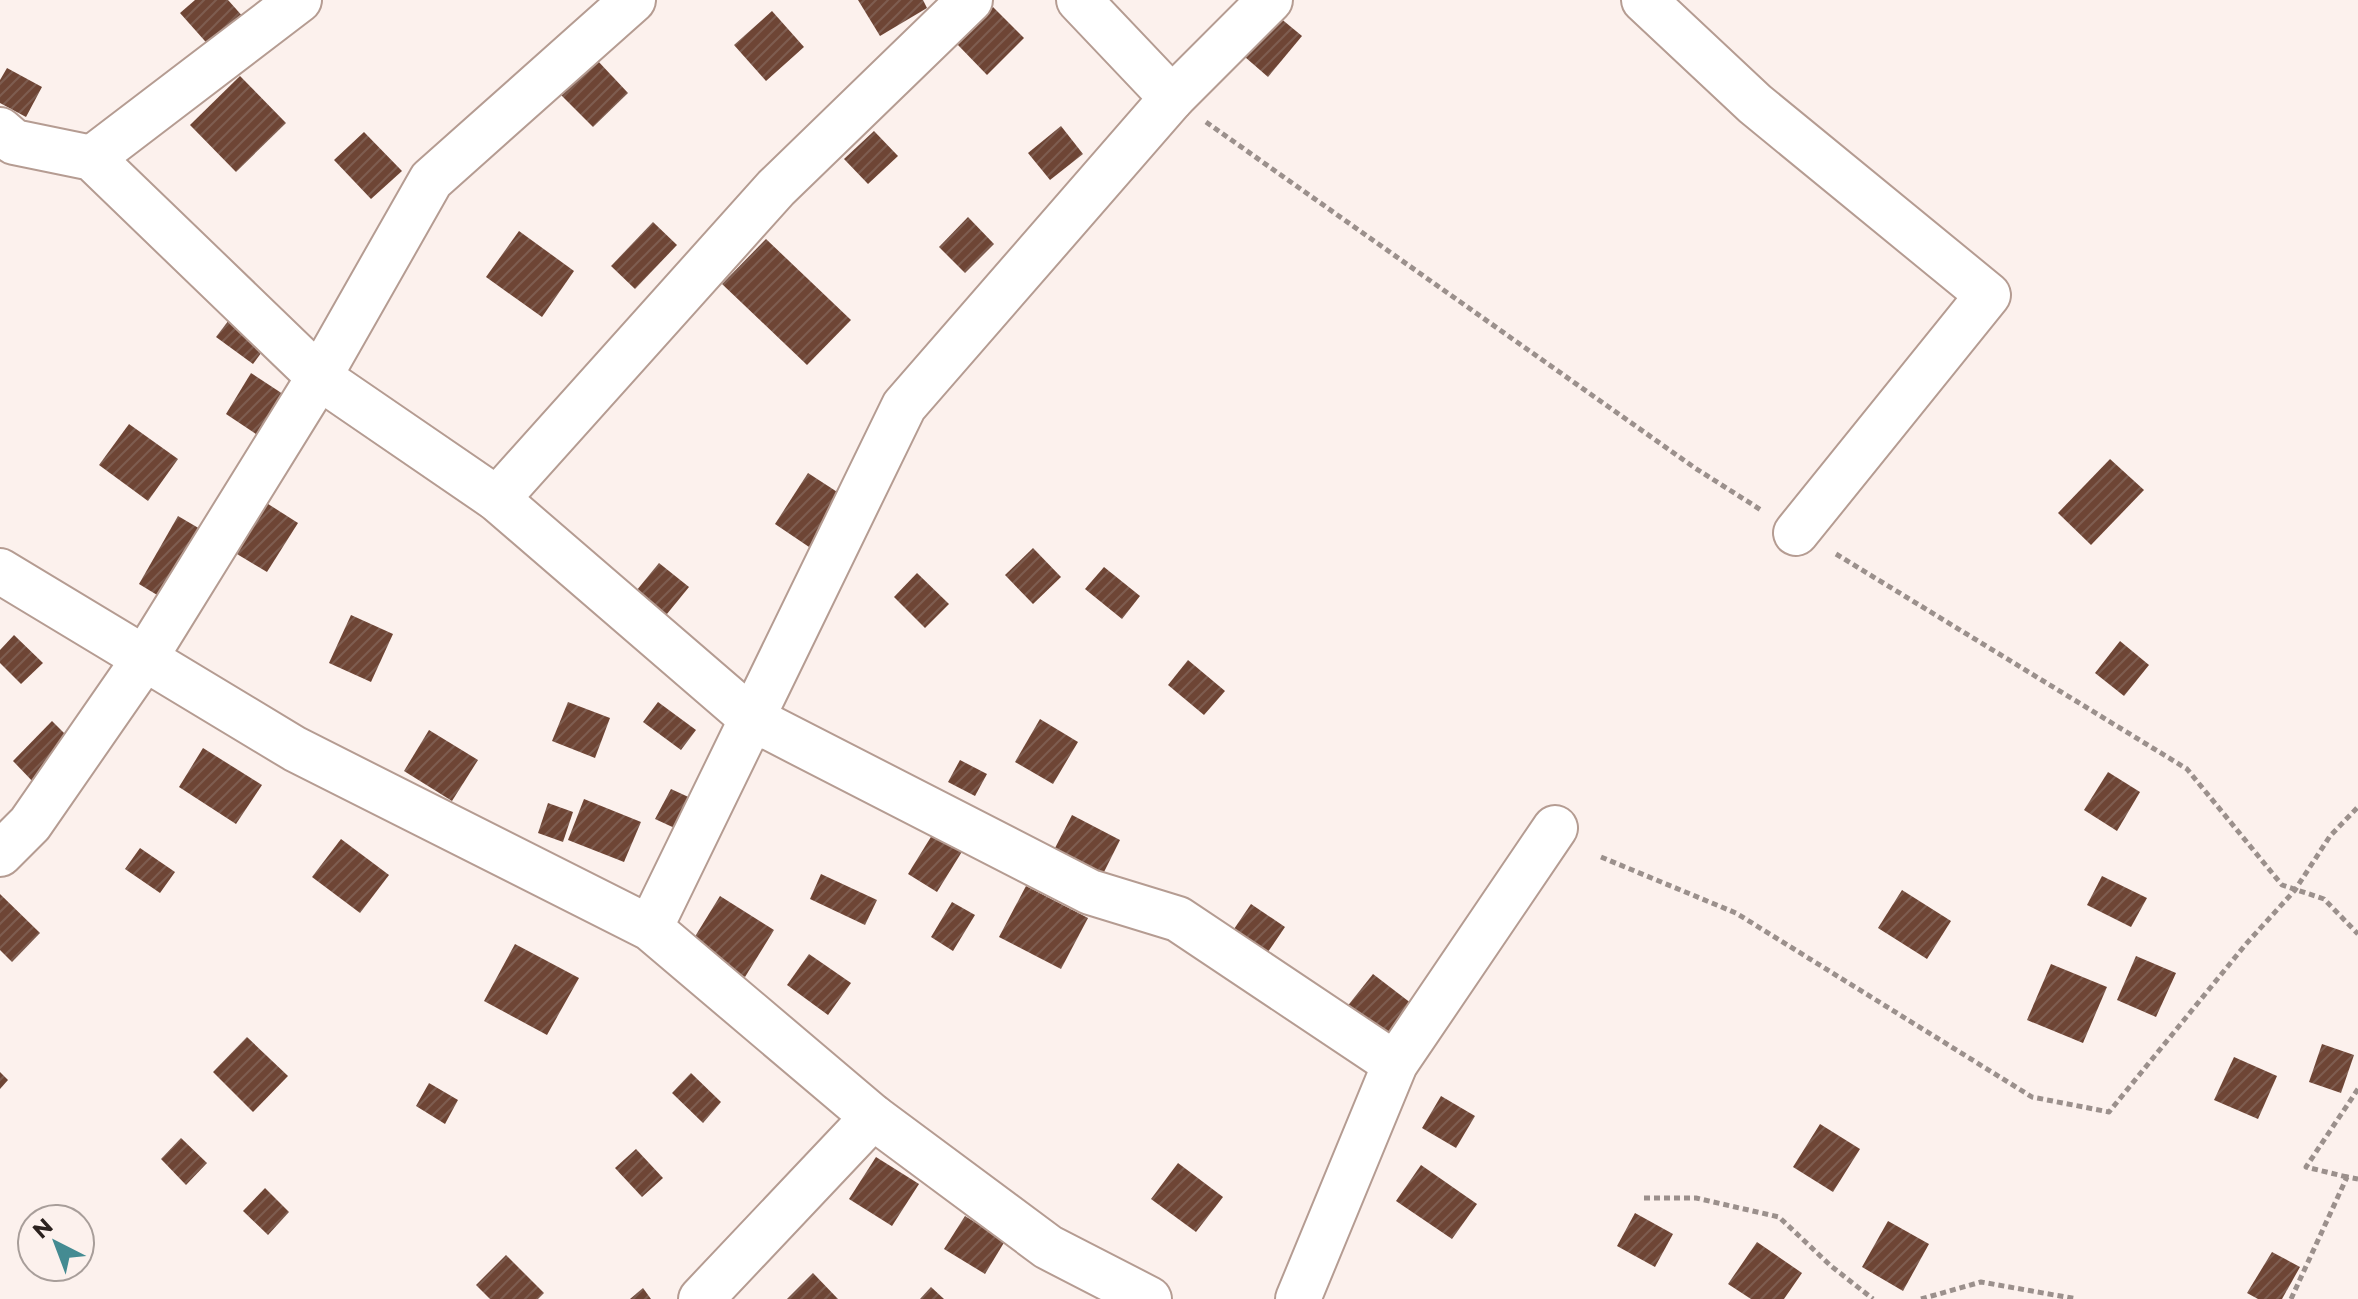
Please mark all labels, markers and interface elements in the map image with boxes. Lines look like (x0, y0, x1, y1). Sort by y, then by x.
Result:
north arrow (16, 1203, 96, 1283)
text: N (27, 1213, 59, 1244)

